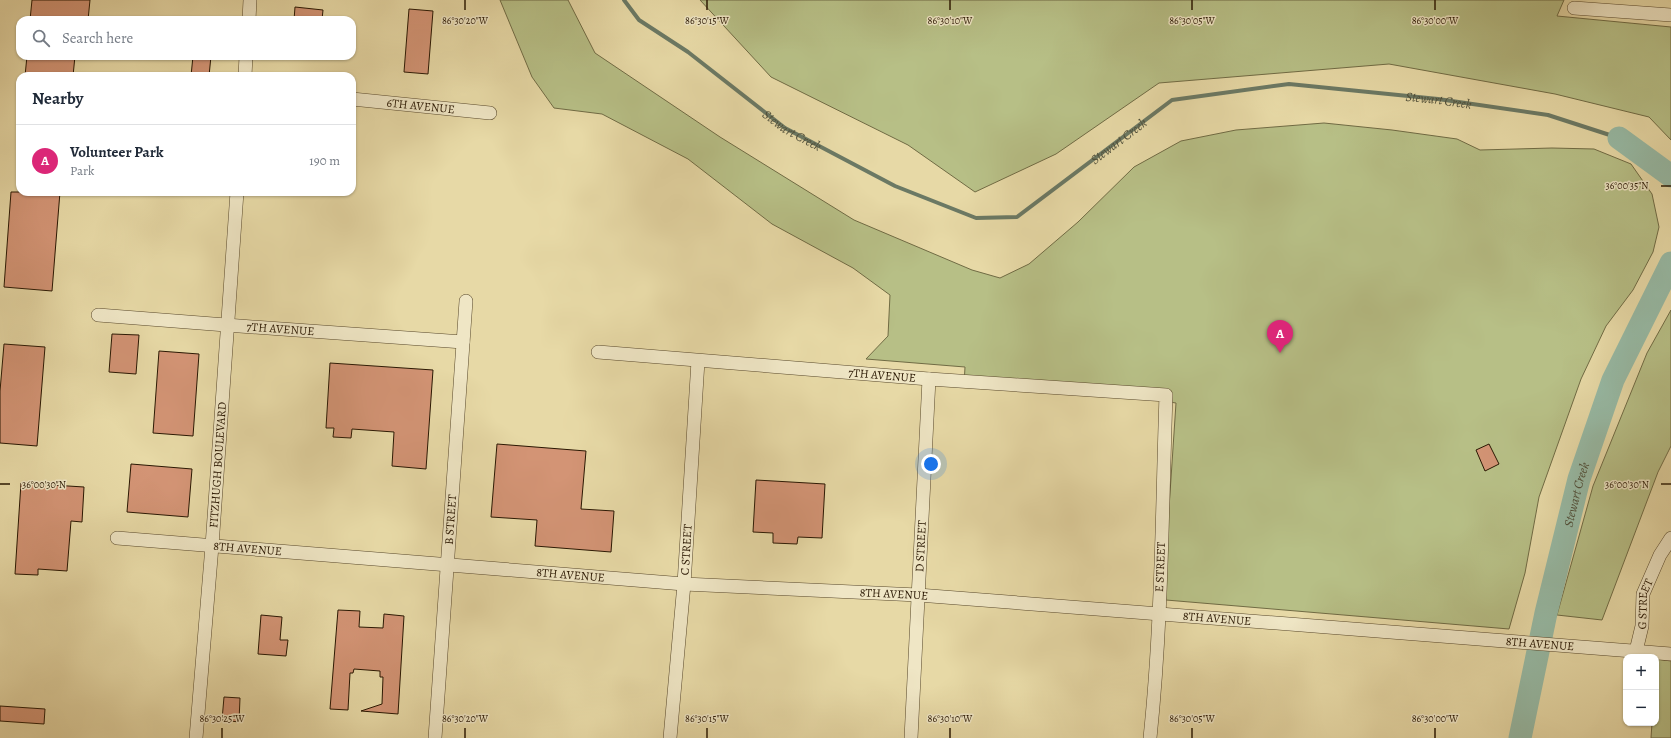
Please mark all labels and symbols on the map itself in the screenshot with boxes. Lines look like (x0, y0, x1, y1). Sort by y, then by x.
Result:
text: 86°30'20"W (442, 14, 489, 27)
text: 86°30'15"W (685, 14, 730, 27)
text: 86°30'10"W (928, 14, 973, 27)
text: 86°30'05"W (1169, 14, 1216, 27)
text: 86°30'00"W (1412, 14, 1459, 27)
water label: Stewart Creek (1405, 88, 1473, 113)
street label: 6TH AVENUE (386, 95, 455, 117)
water label: Stewart Creek (759, 106, 825, 155)
water label: Stewart Creek (1087, 114, 1150, 168)
text: 36°00'35"N (1606, 179, 1648, 192)
street label: 7TH AVENUE (246, 318, 315, 339)
pin: A (1267, 320, 1293, 353)
street label: 7TH AVENUE (848, 364, 917, 386)
street label: FITZHUGH BOULEVARD (205, 401, 230, 529)
your location (921, 454, 941, 474)
water label: Stewart Creek (1560, 460, 1593, 529)
text: 36°00'30"N (22, 478, 66, 491)
text: 36°00'30"N (1605, 478, 1649, 491)
street label: B STREET (441, 493, 460, 545)
street label: D STREET (911, 520, 930, 573)
street label: C STREET (677, 523, 696, 576)
street label: 8TH AVENUE (213, 538, 282, 559)
street label: E STREET (1151, 541, 1169, 592)
street label: 8TH AVENUE (536, 564, 605, 586)
street label: G STREET (1634, 576, 1657, 630)
street label: 8TH AVENUE (859, 584, 929, 604)
street label: 8TH AVENUE (1182, 608, 1252, 629)
street label: 8TH AVENUE (1505, 633, 1575, 654)
text: 86°30'25"W (199, 712, 245, 725)
text: 86°30'20"W (442, 712, 489, 725)
text: 86°30'15"W (685, 712, 730, 725)
text: 86°30'10"W (928, 712, 973, 725)
text: 86°30'05"W (1169, 712, 1216, 725)
text: 86°30'00"W (1412, 712, 1459, 725)

